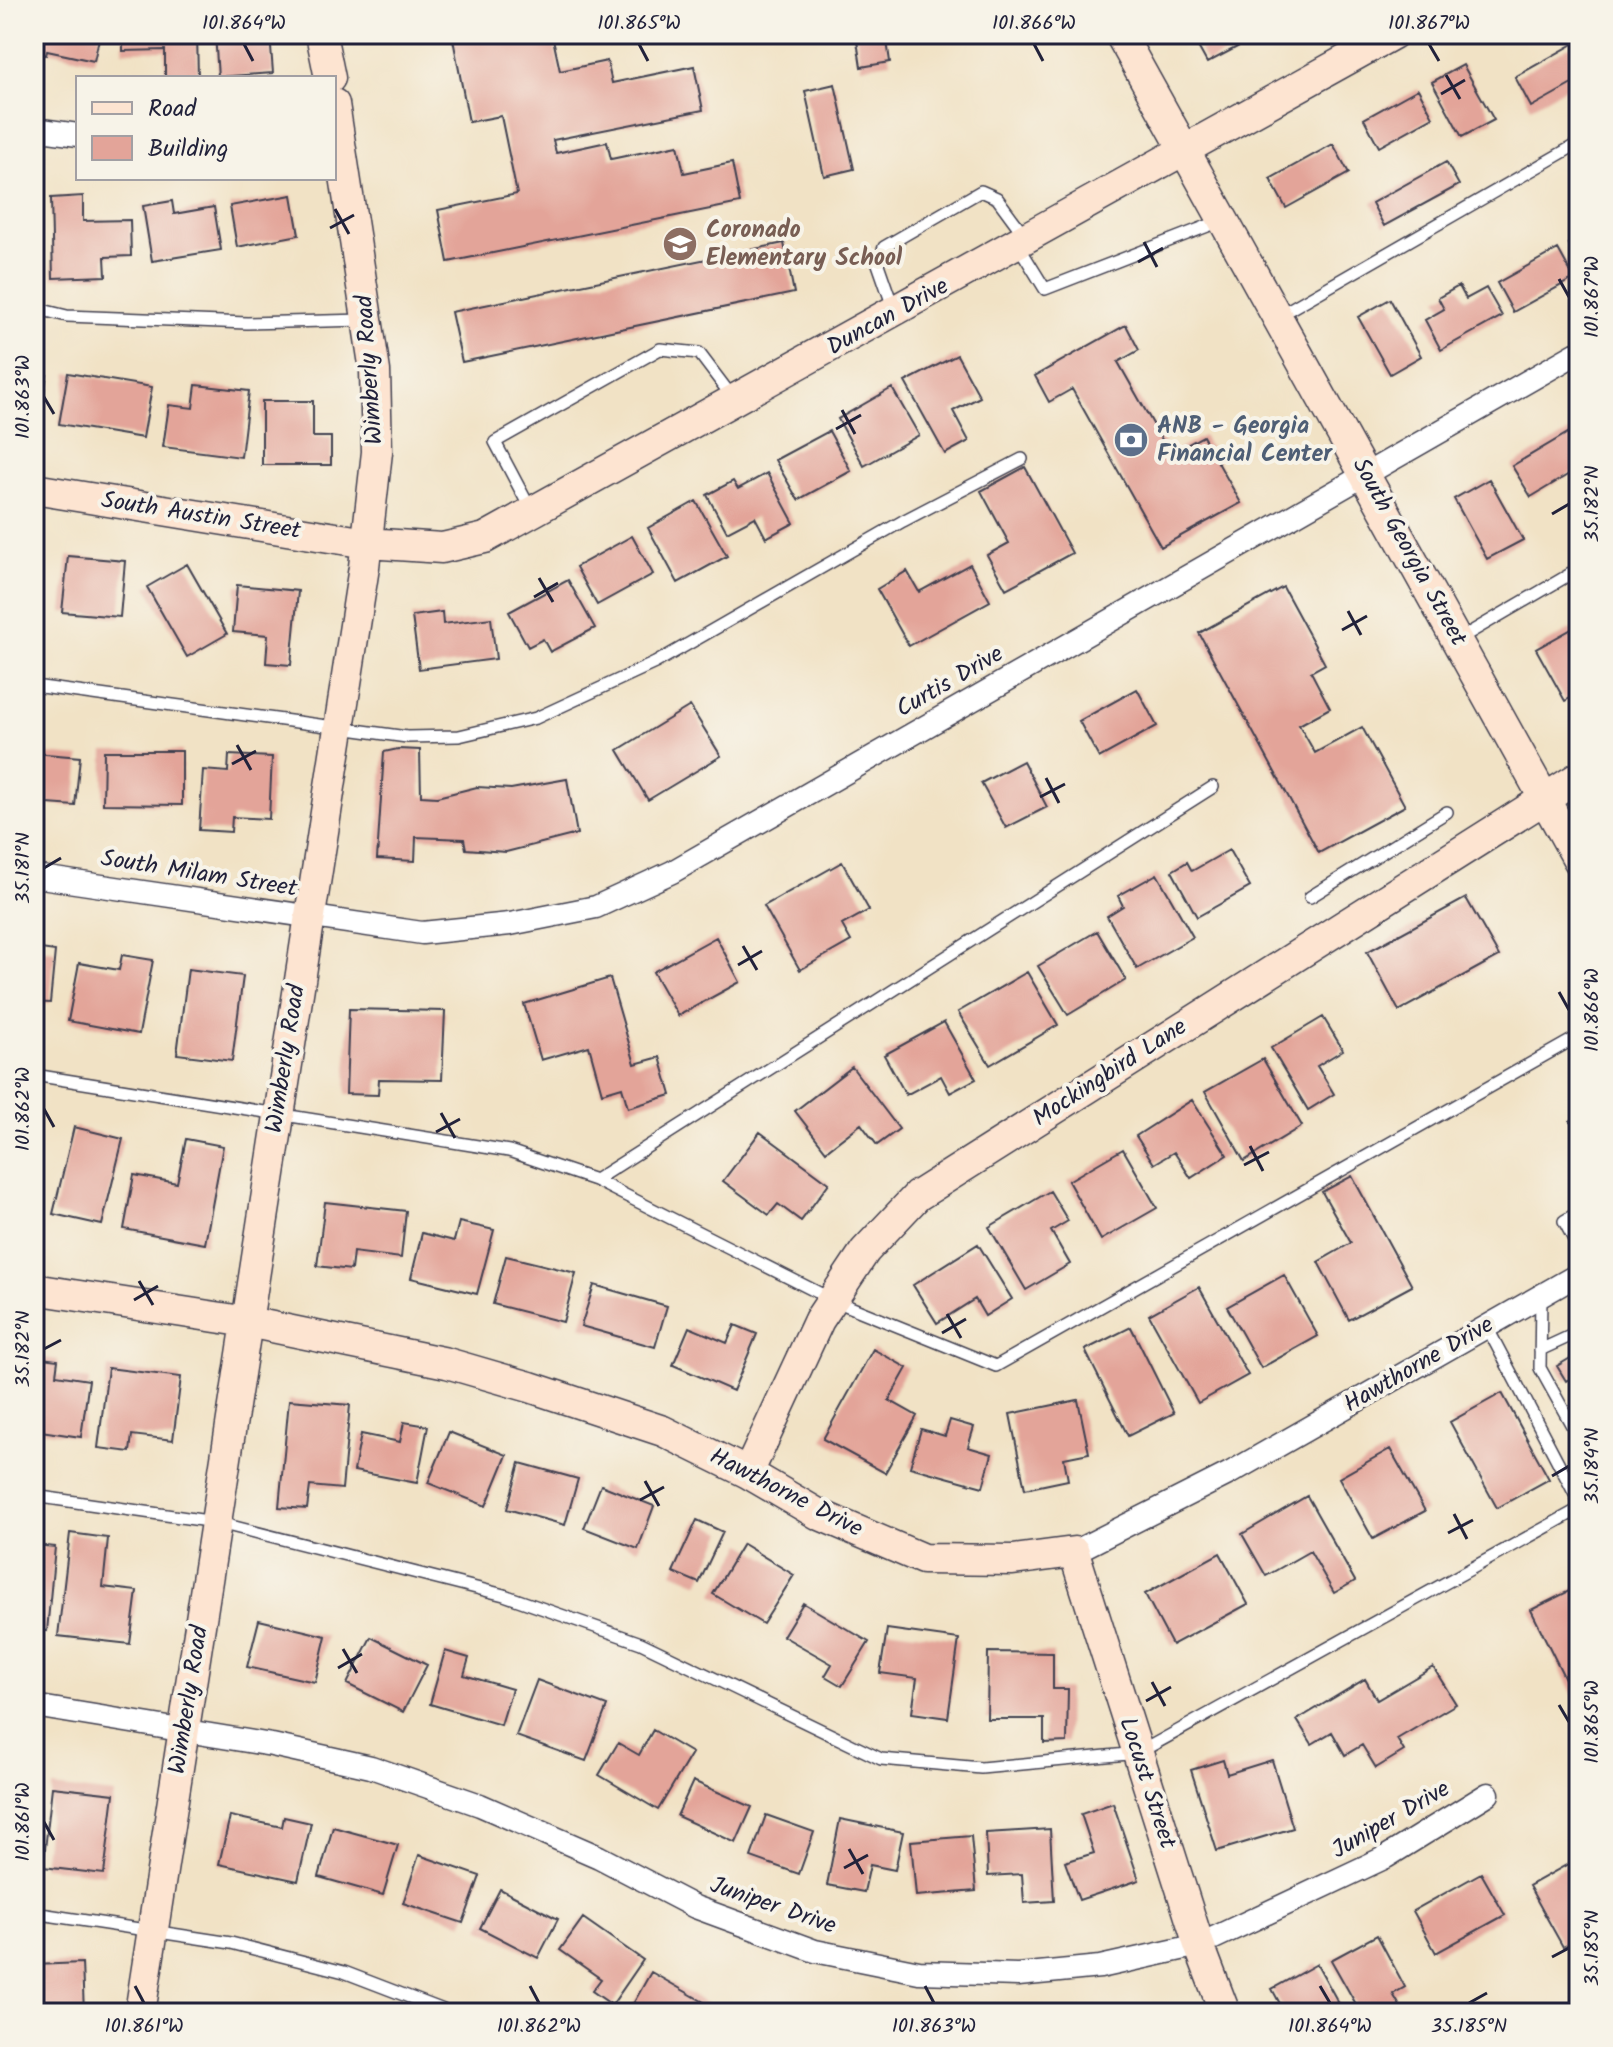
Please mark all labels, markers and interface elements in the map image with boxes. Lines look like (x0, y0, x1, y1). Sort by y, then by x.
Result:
text: 101.864°W (202, 8, 286, 40)
text: 101.865°W (597, 8, 681, 40)
text: 101.866°W (992, 8, 1076, 40)
text: 101.867°W (1388, 8, 1470, 40)
legend (76, 76, 336, 180)
text: Road (148, 90, 197, 129)
text: Building (148, 130, 228, 169)
place label: Coronado Elementary School (706, 211, 903, 278)
school or university icon: Coronado Elementary School (661, 225, 699, 263)
text: 101.867°W (1577, 256, 1609, 338)
street label: Duncan Drive (820, 267, 956, 367)
street label: Wimberly Road (345, 293, 395, 446)
text: 101.863°W (8, 355, 40, 439)
place label: ANB - Georgia Financial Center (1157, 407, 1333, 474)
bank icon: ANB - Georgia Financial Center (1112, 421, 1150, 459)
street label: South Georgia Street (1341, 451, 1477, 654)
text: 35.182°N (1577, 465, 1609, 543)
street label: South Austin Street (98, 481, 304, 551)
street label: Curtis Drive (889, 635, 1011, 729)
text: 35.181°N (8, 832, 40, 904)
street label: South Milam Street (98, 839, 301, 909)
text: 101.866°W (1577, 968, 1609, 1052)
street label: Wimberly Road (255, 981, 317, 1136)
street label: Mockingbird Lane (1025, 1008, 1195, 1138)
text: 101.862°W (8, 1067, 40, 1151)
street label: Hawthorne Drive (1337, 1306, 1502, 1424)
text: 35.182°N (8, 1310, 40, 1388)
text: 35.184°N (1577, 1428, 1609, 1504)
street label: Hawthorne Drive (702, 1438, 870, 1549)
street label: Wimberly Road (158, 1622, 220, 1777)
text: 101.865°W (1577, 1680, 1609, 1764)
street label: Locust Street (1107, 1712, 1187, 1854)
street label: Juniper Drive (1324, 1770, 1458, 1870)
text: 101.861°W (8, 1782, 40, 1862)
street label: Juniper Drive (705, 1866, 842, 1946)
text: 35.185°N (1577, 1910, 1609, 1986)
text: 101.861°W (104, 2011, 184, 2043)
text: 101.862°W (497, 2011, 581, 2043)
text: 101.863°W (892, 2011, 976, 2043)
text: 101.864°W (1288, 2011, 1372, 2043)
text: 35.185°N (1431, 2011, 1507, 2043)

